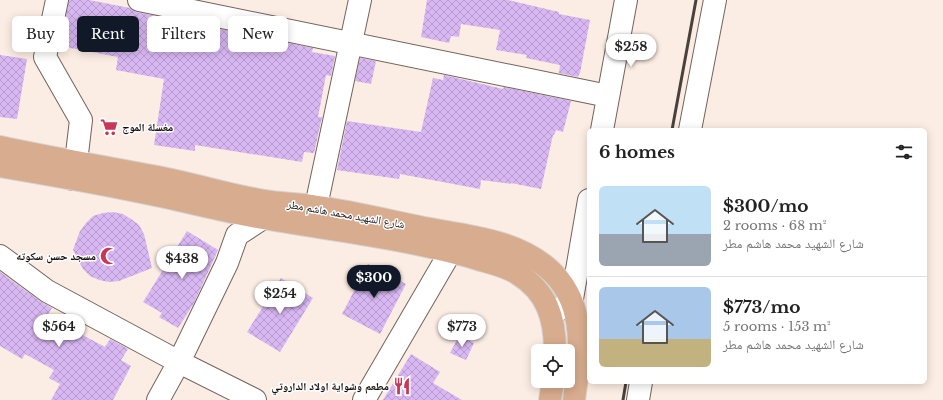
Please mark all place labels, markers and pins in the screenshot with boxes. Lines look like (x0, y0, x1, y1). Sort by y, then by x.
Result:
pin: $258 (607, 34, 655, 68)
supermarket icon: مغسلة الموج (99, 117, 119, 137)
place label: مغسلة الموج (122, 120, 173, 135)
mosque icon: مسجد حسن سكوته (99, 246, 119, 266)
pin: $438 (158, 246, 206, 280)
place label: مسجد حسن سكوته (16, 249, 96, 264)
pin: $300 (350, 265, 398, 299)
pin: $254 (256, 281, 304, 315)
pin: $564 (35, 314, 83, 348)
pin: $773 (438, 314, 486, 348)
restaurant icon: مطعم وشواية اولاد الداروتي (392, 376, 412, 396)
place label: مطعم وشواية اولاد الداروتي (271, 379, 389, 395)

